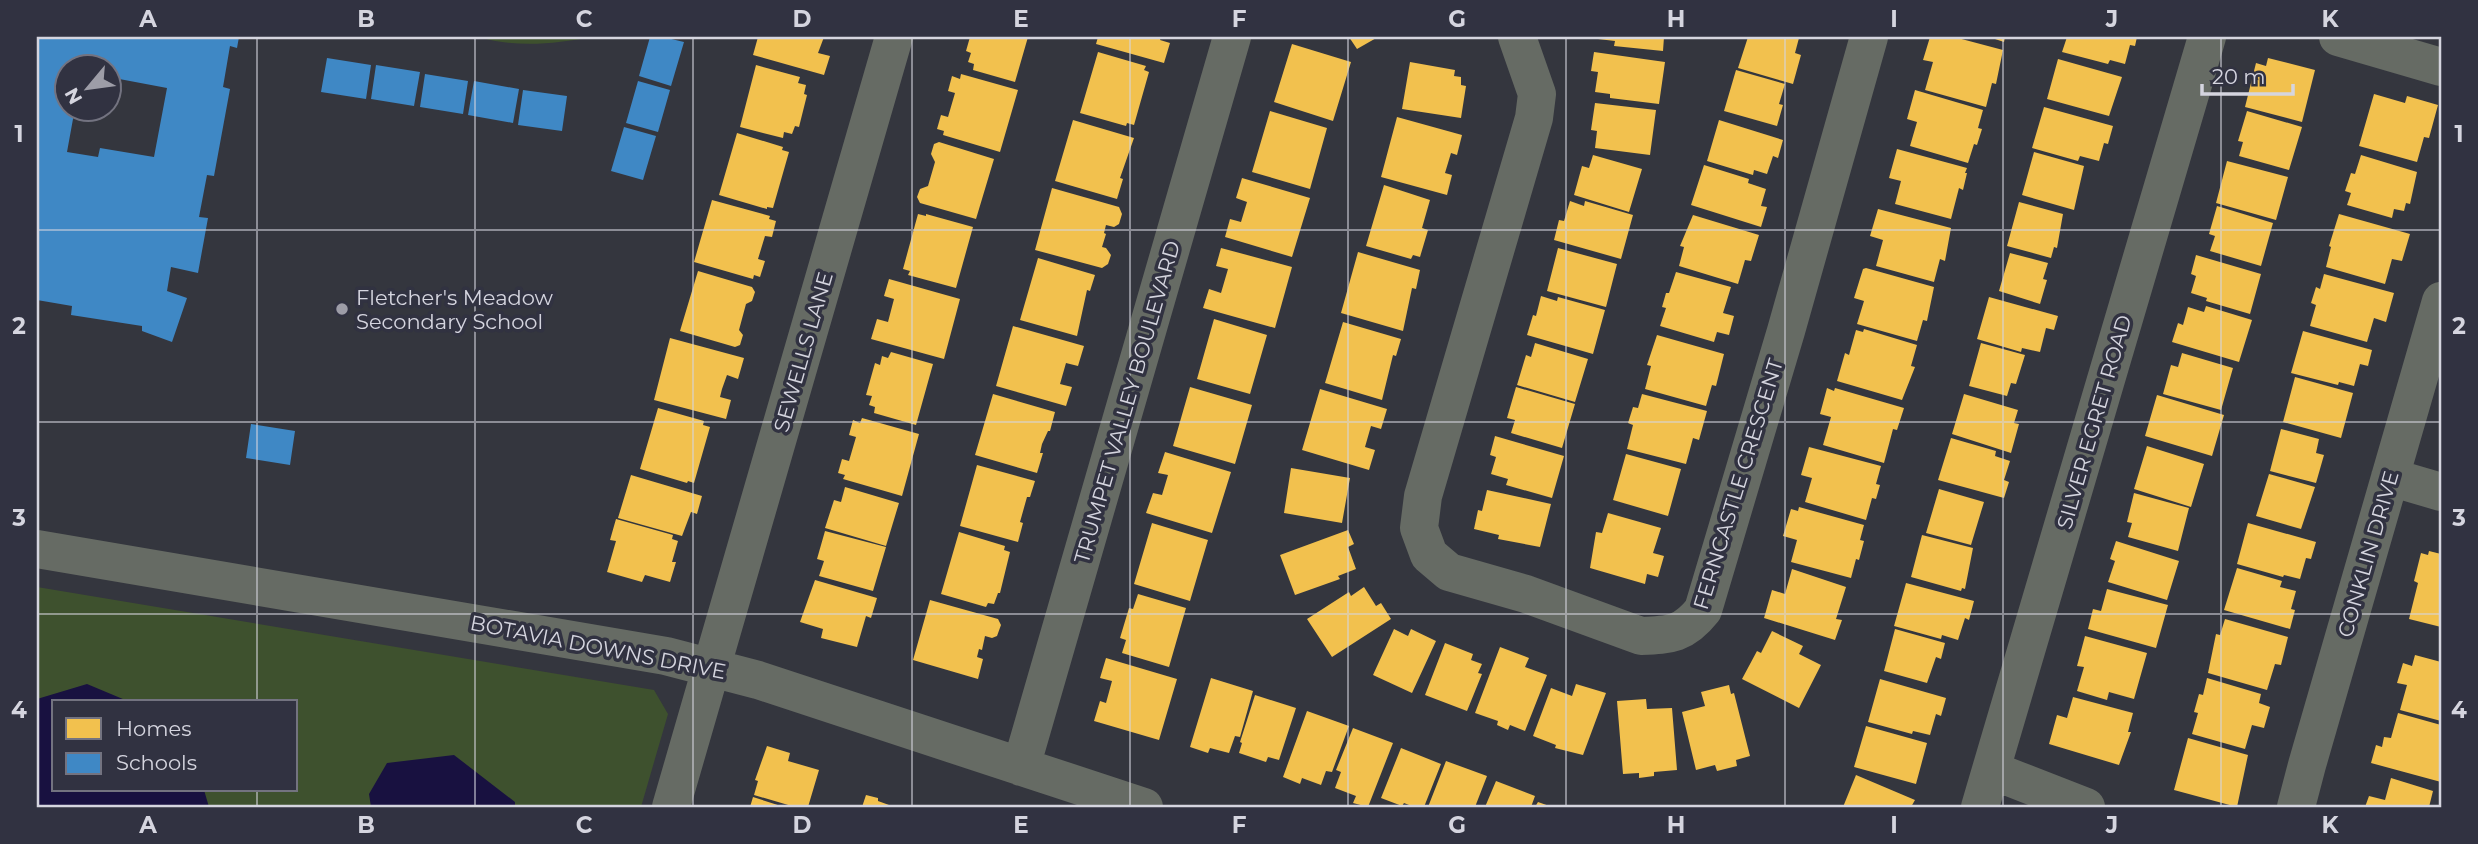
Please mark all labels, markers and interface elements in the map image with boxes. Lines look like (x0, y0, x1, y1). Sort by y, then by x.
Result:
text: A (138, 5, 157, 33)
text: B (357, 5, 375, 33)
text: C (576, 5, 593, 33)
text: D (793, 5, 812, 33)
text: E (1013, 5, 1029, 33)
text: F (1232, 5, 1247, 33)
text: G (1448, 5, 1466, 33)
text: H (1667, 5, 1685, 33)
text: I (1890, 5, 1898, 33)
text: J (2105, 5, 2118, 33)
text: K (2321, 5, 2339, 33)
north arrow (52, 52, 122, 122)
scale bar (2202, 52, 2292, 96)
text: 20 m (2212, 64, 2266, 89)
text: N (60, 84, 87, 108)
text: 1 (14, 120, 24, 148)
text: 1 (2454, 120, 2464, 148)
street label: TRUMPET VALLEY BOULEVARD (1069, 238, 1185, 566)
street label: SEWELLS LANE (768, 269, 838, 435)
place label: Fletcher's Meadow Secondary School (356, 285, 554, 334)
marker: Fletcher's Meadow Secondary School (334, 301, 350, 317)
text: 2 (12, 312, 26, 340)
street label: SILVER EGRET ROAD (2051, 312, 2137, 532)
text: 2 (2452, 312, 2466, 340)
street label: FERNCASTLE CRESCENT (1688, 356, 1788, 612)
street label: CONKLIN DRIVE (2332, 468, 2404, 640)
text: 3 (11, 504, 26, 532)
text: 3 (2451, 504, 2466, 532)
street label: BOTAVIA DOWNS DRIVE (468, 610, 728, 684)
text: 4 (11, 696, 27, 724)
text: 4 (2451, 696, 2467, 724)
legend (52, 700, 298, 792)
text: Homes (116, 716, 191, 741)
text: Schools (116, 750, 197, 775)
text: A (138, 811, 157, 839)
text: B (357, 811, 375, 839)
text: C (576, 811, 593, 839)
text: D (793, 811, 812, 839)
text: E (1013, 811, 1029, 839)
text: F (1232, 811, 1247, 839)
text: G (1448, 811, 1466, 839)
text: H (1667, 811, 1685, 839)
text: I (1890, 811, 1898, 839)
text: J (2105, 811, 2118, 839)
text: K (2321, 811, 2339, 839)

